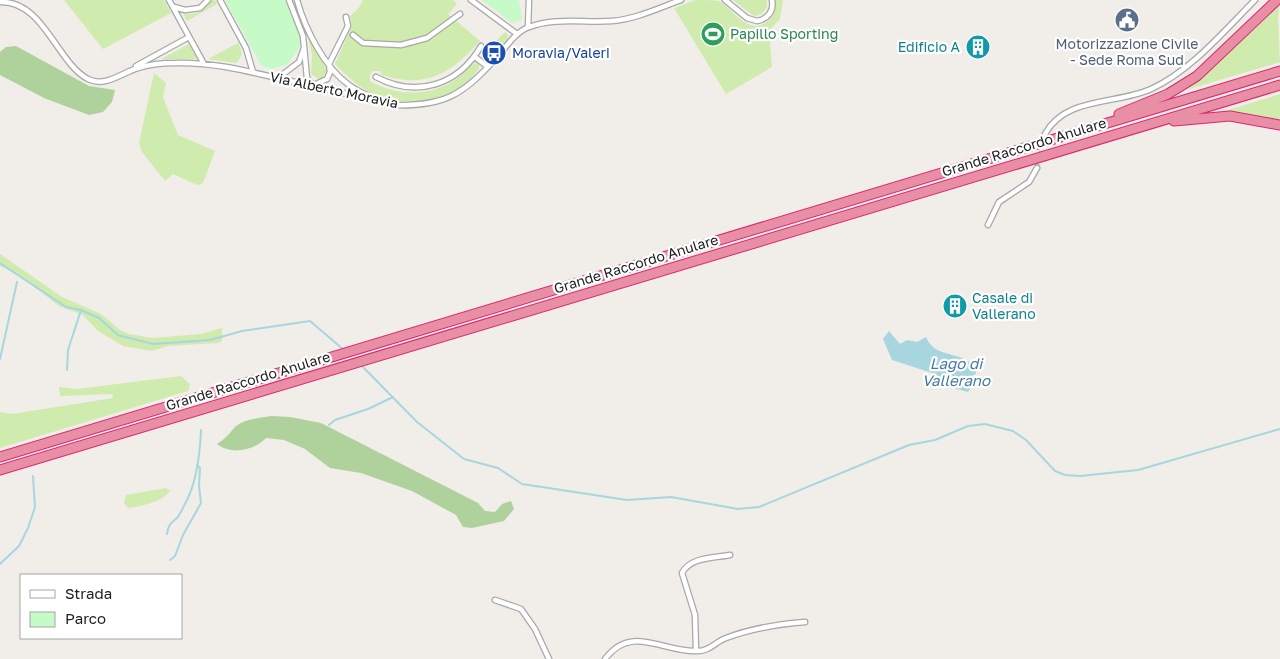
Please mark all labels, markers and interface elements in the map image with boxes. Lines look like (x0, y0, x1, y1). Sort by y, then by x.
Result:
public building icon: Motorizzazione Civile - Sede Roma Sud (1114, 7, 1140, 33)
sports icon: Papillo Sporting (700, 21, 726, 47)
place label: Papillo Sporting (730, 25, 838, 42)
building icon: Edificio A (965, 34, 991, 60)
place label: Motorizzazione Civile - Sede Roma Sud (1056, 35, 1198, 68)
place label: Edificio A (898, 38, 961, 55)
bus stop icon: Moravia/Valeri (481, 40, 507, 66)
place label: Moravia/Valeri (512, 44, 610, 61)
street label: Via Alberto Moravia (268, 68, 400, 111)
street label: Grande Raccordo Anulare (940, 113, 1108, 180)
street label: Grande Raccordo Anulare (552, 230, 720, 297)
place label: Casale di Vallerano (972, 289, 1036, 322)
building icon: Casale di Vallerano (942, 293, 968, 319)
street label: Grande Raccordo Anulare (164, 347, 332, 414)
water label: Lago di Vallerano (922, 354, 991, 389)
legend (20, 574, 182, 639)
text: Strada (65, 584, 112, 602)
text: Parco (65, 609, 106, 627)

